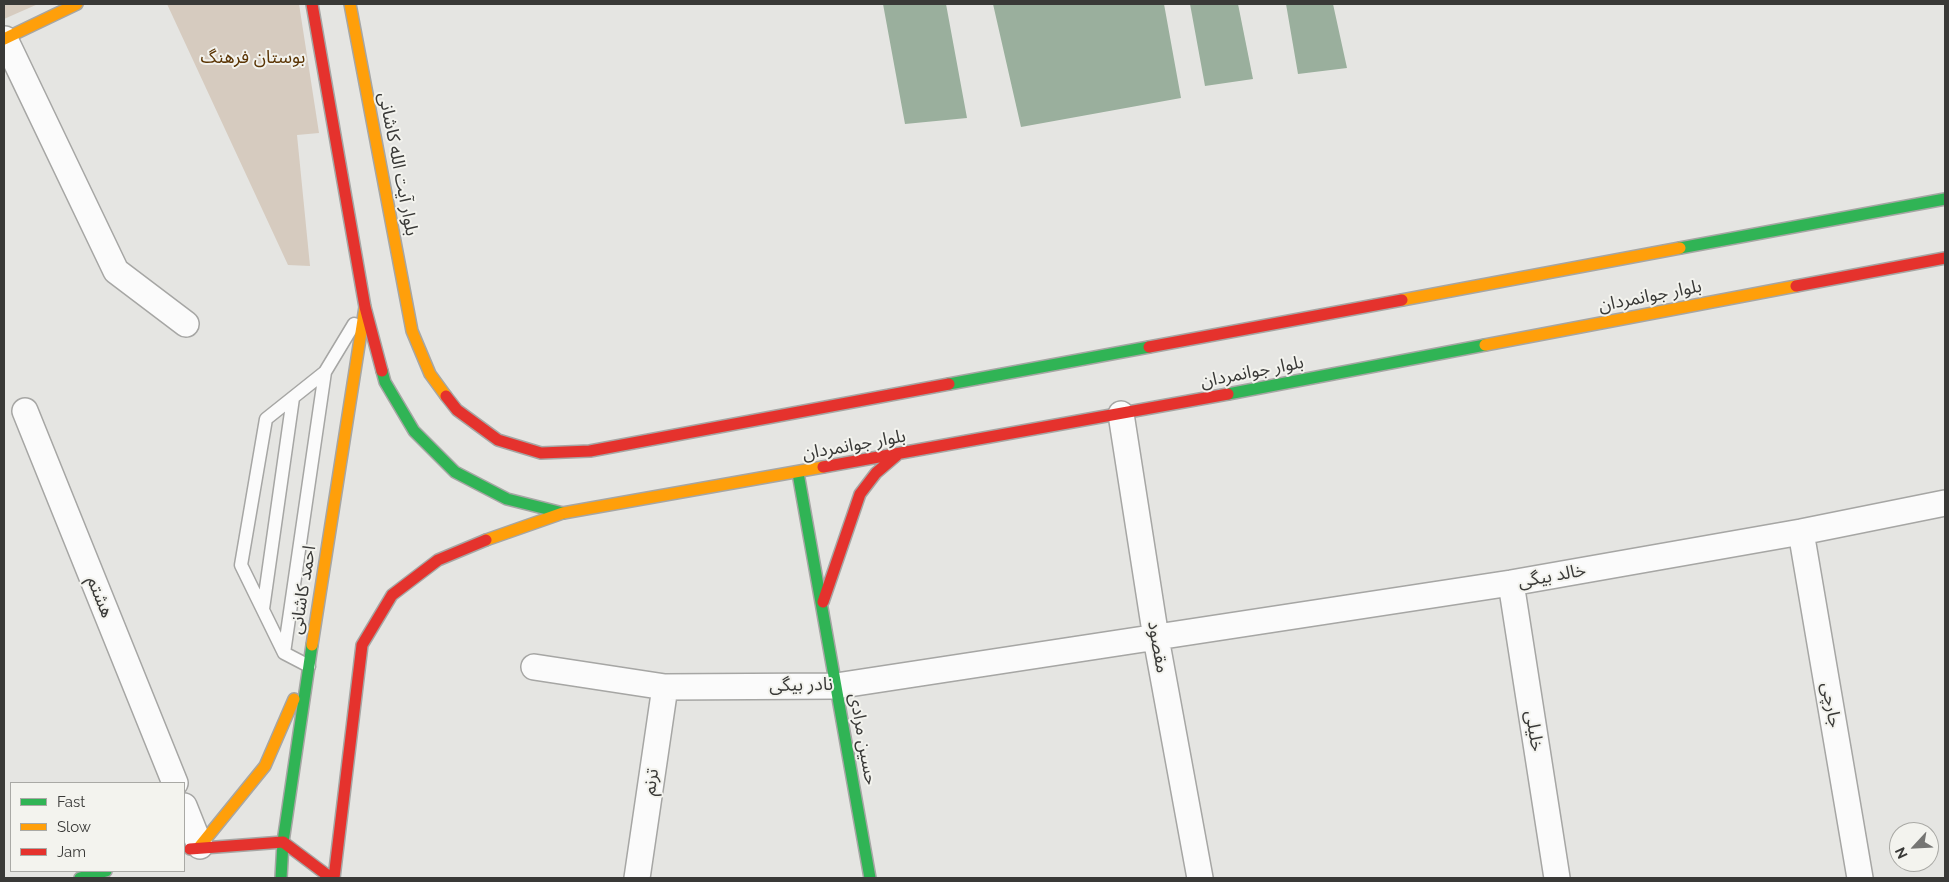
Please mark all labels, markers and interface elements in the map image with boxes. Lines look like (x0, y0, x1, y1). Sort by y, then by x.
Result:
park label: بوستان فرهنگ (201, 47, 305, 69)
street label: بلوار آیت الله کاشانی (373, 90, 423, 238)
street label: بلوار جوانمردان (1597, 275, 1703, 317)
street label: بلوار جوانمردان (1199, 351, 1305, 393)
street label: بلوار جوانمردان (801, 425, 907, 465)
street label: احمد کاشانی (285, 544, 321, 636)
street label: خالد بیگی (1516, 559, 1588, 593)
street label: هشتم (82, 573, 118, 621)
street label: مقصود (1143, 619, 1173, 675)
street label: نادر بیگی (769, 674, 833, 696)
street label: جارچی (1816, 681, 1846, 729)
street label: حسین مرادی (844, 691, 882, 787)
street label: خلیلی (1520, 709, 1548, 753)
street label: ترنم (638, 767, 664, 797)
legend (10, 782, 185, 872)
text: Fast (57, 793, 85, 811)
text: Slow (57, 818, 91, 836)
north arrow (1889, 822, 1939, 872)
text: Jam (57, 843, 86, 861)
text: N (1892, 845, 1911, 861)

